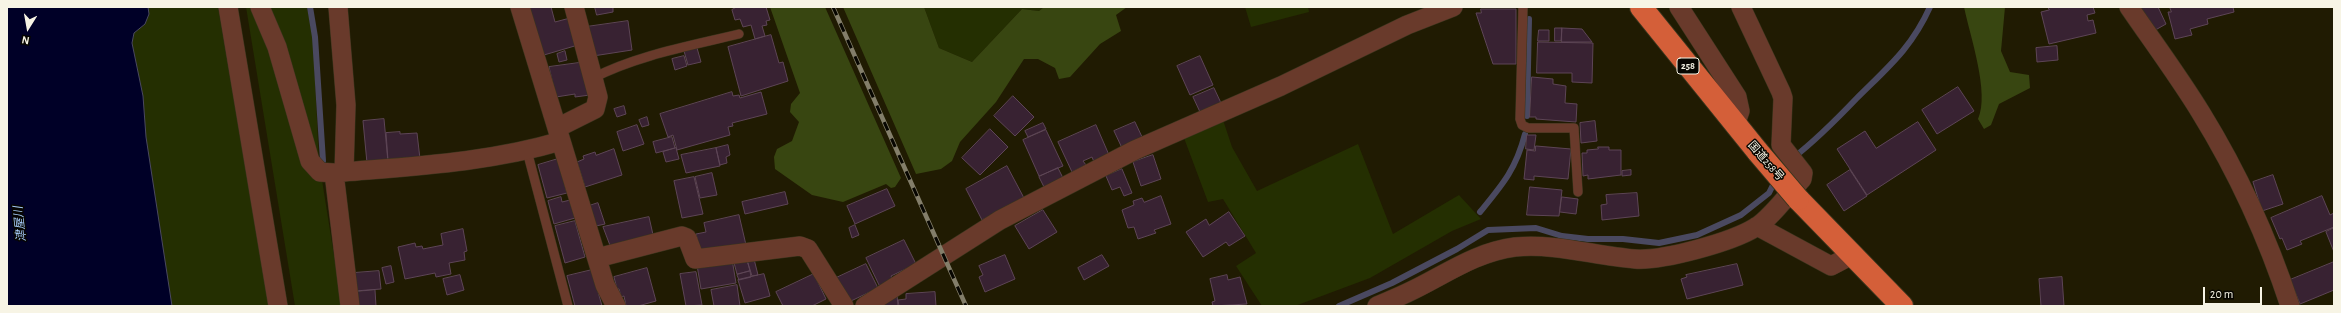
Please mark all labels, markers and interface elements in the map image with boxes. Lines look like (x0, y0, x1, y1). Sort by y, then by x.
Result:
north arrow (8, 8, 48, 48)
text: N (21, 34, 30, 46)
road number: 258 (1677, 58, 1699, 74)
street label: 国道258号 (1745, 139, 1787, 183)
water label: 津屋川 (11, 205, 29, 243)
scale bar (2205, 279, 2264, 305)
text: 20 m (2210, 288, 2233, 300)

